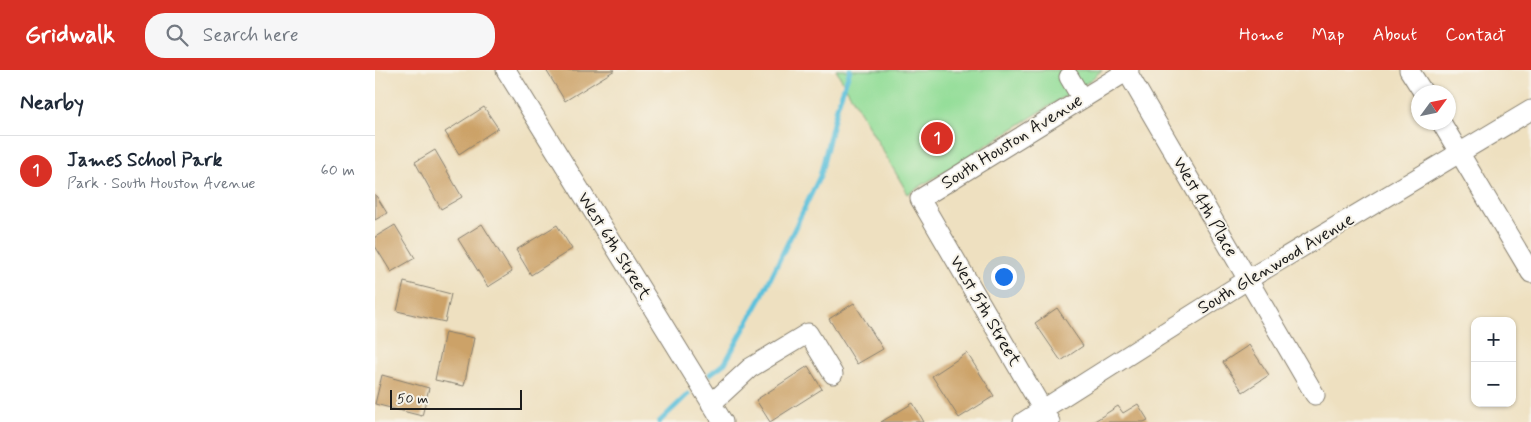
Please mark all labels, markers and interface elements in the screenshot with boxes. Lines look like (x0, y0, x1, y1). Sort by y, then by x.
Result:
search box (145, 13, 495, 58)
text: Gridwalk (25, 20, 115, 51)
icon: search (163, 21, 191, 49)
text: Search here (203, 23, 298, 48)
text: Home (1239, 23, 1284, 47)
text: Map (1312, 23, 1345, 47)
text: About (1373, 23, 1417, 47)
text: Contact (1445, 23, 1506, 47)
north arrow (1411, 85, 1456, 130)
text: Nearby (20, 89, 84, 117)
street label: South Houston Avenue (937, 89, 1087, 195)
pin: 1 (921, 119, 953, 157)
text: James School Park (67, 148, 222, 173)
street label: West 4th Place (1167, 153, 1243, 261)
text: 1 (32, 160, 40, 181)
text: 60 m (321, 160, 355, 181)
text: Park · South Houston Avenue (67, 173, 256, 194)
street label: West 6th Street (571, 188, 657, 305)
street label: South Glenwood Avenue (1193, 208, 1359, 320)
street label: West 5th Street (944, 251, 1027, 371)
your location (991, 264, 1017, 290)
map controls (1471, 317, 1516, 407)
button: + (1471, 317, 1516, 362)
button: − (1471, 362, 1516, 407)
scale bar (390, 387, 523, 410)
text: 50 m (397, 390, 428, 408)

